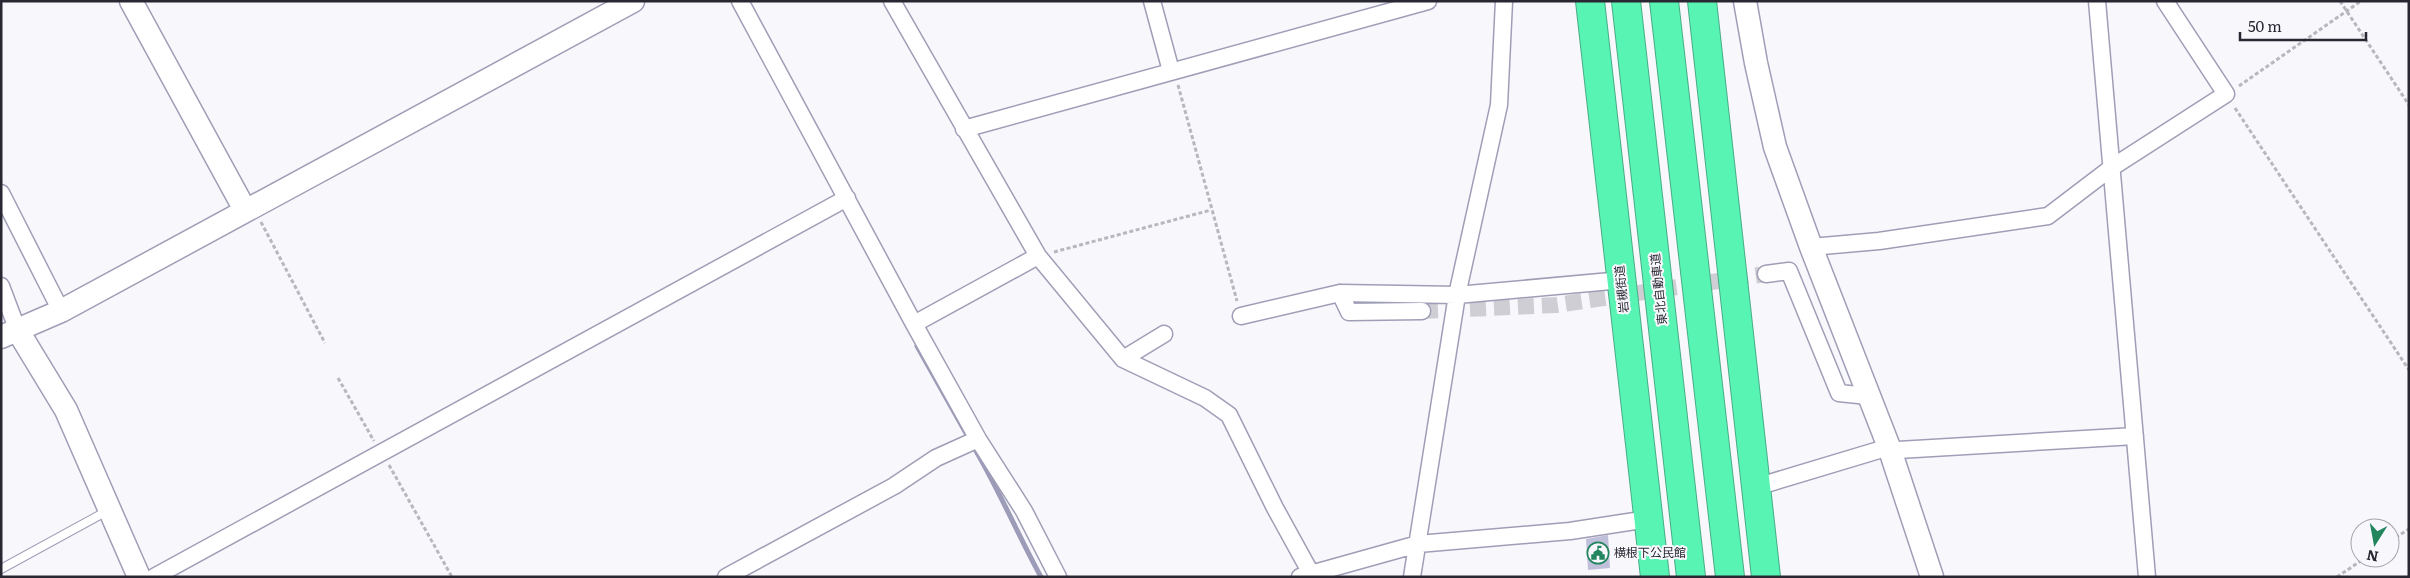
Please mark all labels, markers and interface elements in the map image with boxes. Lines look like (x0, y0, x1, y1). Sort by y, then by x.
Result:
scale bar (2240, 10, 2366, 42)
text: 50 m (2248, 14, 2282, 37)
street label: 東北自動車道 (1645, 252, 1671, 326)
street label: 岩槻街道 (1610, 264, 1632, 314)
north arrow (2350, 518, 2400, 568)
public building icon: 横根下公民館 (1586, 541, 1610, 565)
place label: 横根下公民館 (1614, 543, 1686, 561)
text: N (2364, 546, 2380, 568)

